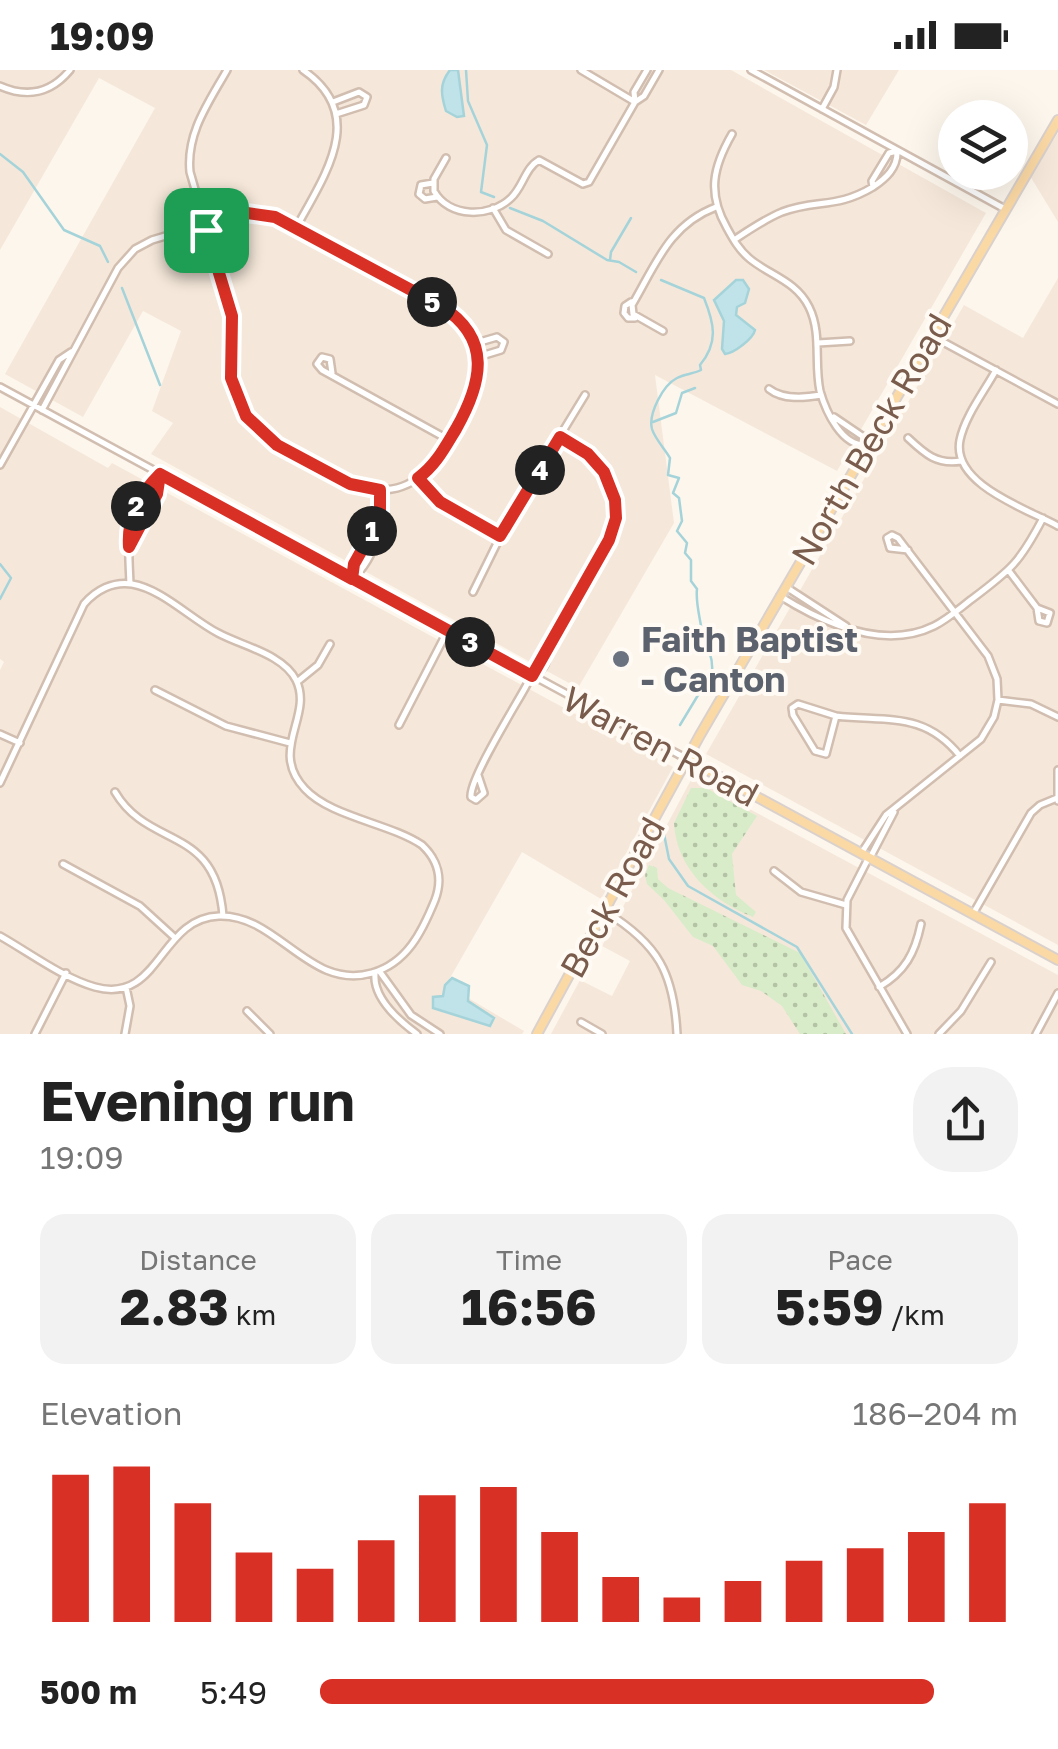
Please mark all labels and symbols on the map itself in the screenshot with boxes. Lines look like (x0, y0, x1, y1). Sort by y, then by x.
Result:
pin (164, 188, 249, 273)
pin: 5 (407, 277, 457, 327)
street label: North Beck Road (782, 306, 960, 572)
pin: 4 (515, 445, 565, 495)
pin: 2 (111, 481, 161, 531)
pin: 1 (347, 506, 397, 556)
pin: 3 (445, 617, 495, 667)
place label: Faith Baptist - Canton (641, 618, 858, 700)
marker: Faith Baptist - Canton (610, 648, 632, 670)
street label: Warren Road (556, 677, 766, 815)
street label: Beck Road (551, 809, 673, 985)

